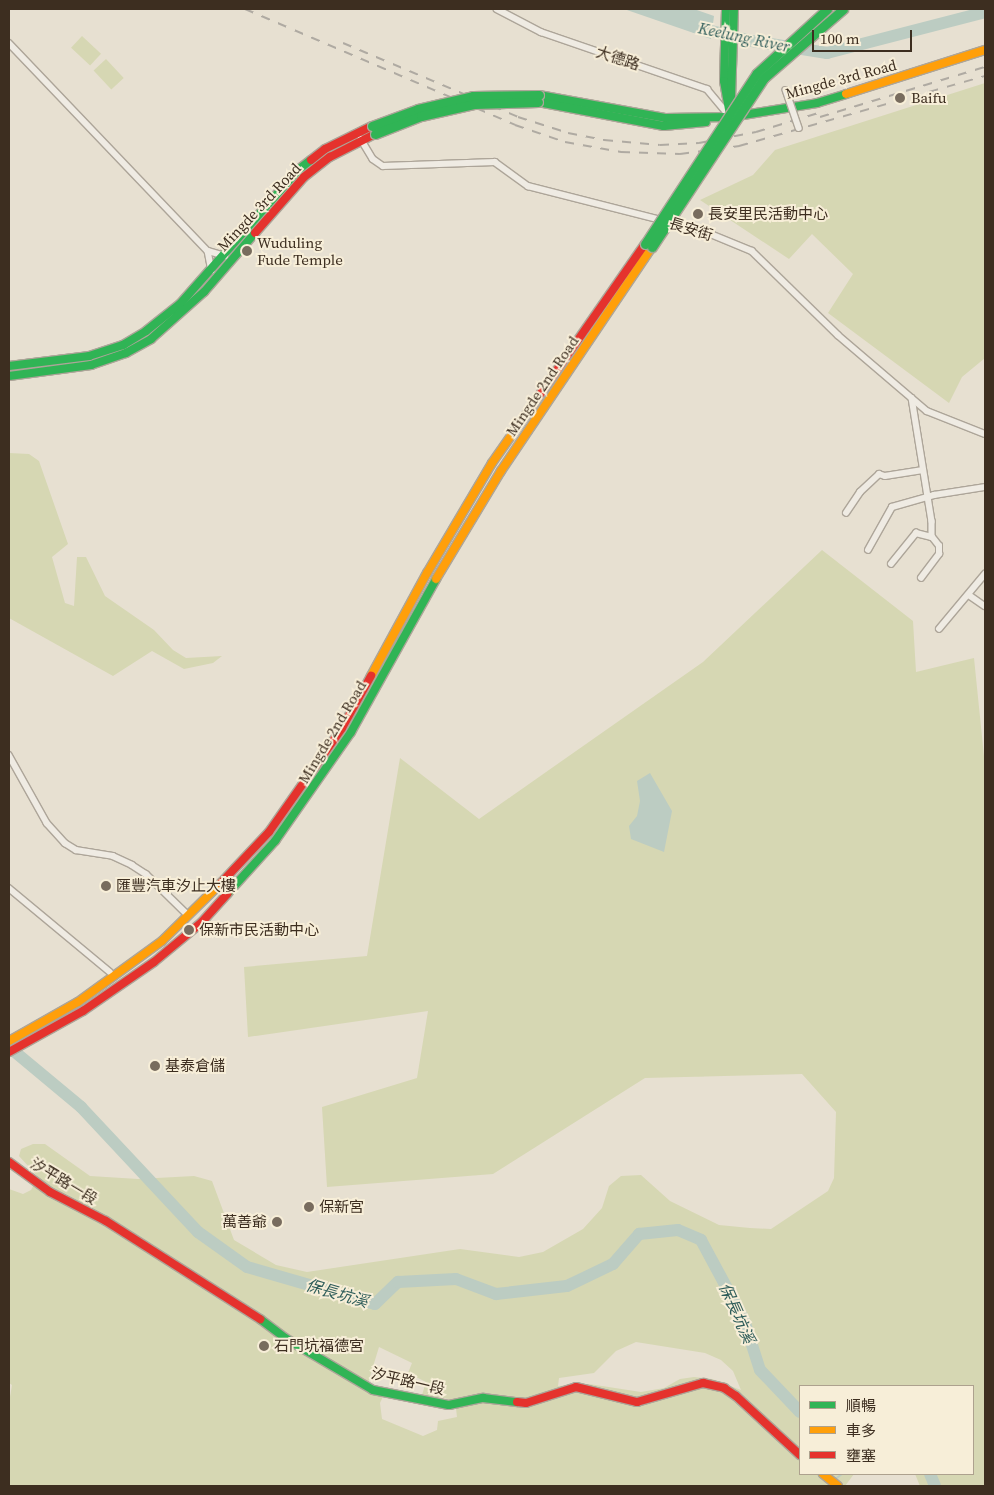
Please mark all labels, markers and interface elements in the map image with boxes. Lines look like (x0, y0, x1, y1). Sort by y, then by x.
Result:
water label: Keelung River (697, 18, 791, 56)
scale bar (814, 20, 914, 52)
text: 100 m (820, 28, 860, 49)
street label: 大德路 (594, 42, 642, 74)
street label: Mingde 3rd Road (784, 56, 898, 102)
place label: Baifu (911, 89, 946, 107)
marker: Baifu (893, 91, 907, 105)
street label: Mingde 3rd Road (214, 159, 304, 255)
place label: 長安里民活動中心 (708, 205, 828, 223)
marker: 長安里民活動中心 (692, 208, 704, 220)
street label: 長安街 (667, 214, 715, 244)
place label: Wuduling Fude Temple (257, 233, 343, 268)
marker: Wuduling Fude Temple (241, 245, 253, 257)
street label: Mingde 2nd Road (502, 332, 582, 440)
street label: Mingde 2nd Road (294, 677, 370, 787)
place label: 匯豐汽車汐止大樓 (116, 877, 236, 895)
marker: 匯豐汽車汐止大樓 (100, 880, 112, 892)
place label: 保新市民活動中心 (199, 921, 319, 939)
marker: 保新市民活動中心 (183, 924, 195, 936)
place label: 基泰倉儲 (165, 1057, 225, 1075)
marker: 基泰倉儲 (149, 1060, 161, 1072)
street label: 汐平路一段 (27, 1154, 101, 1208)
place label: 保新宮 (319, 1198, 364, 1216)
marker: 保新宮 (303, 1201, 315, 1213)
place label: 萬善爺 (222, 1213, 267, 1231)
marker: 萬善爺 (271, 1216, 283, 1228)
water label: 保長坑溪 (304, 1275, 370, 1311)
water label: 保長坑溪 (715, 1280, 759, 1346)
place label: 石門坑福德宮 (274, 1337, 364, 1355)
marker: 石門坑福德宮 (258, 1340, 270, 1352)
street label: 汐平路一段 (369, 1364, 447, 1398)
legend (799, 1385, 974, 1475)
text: 順暢 (846, 1395, 876, 1416)
text: 車多 (846, 1420, 876, 1441)
text: 壅塞 (846, 1445, 876, 1466)

